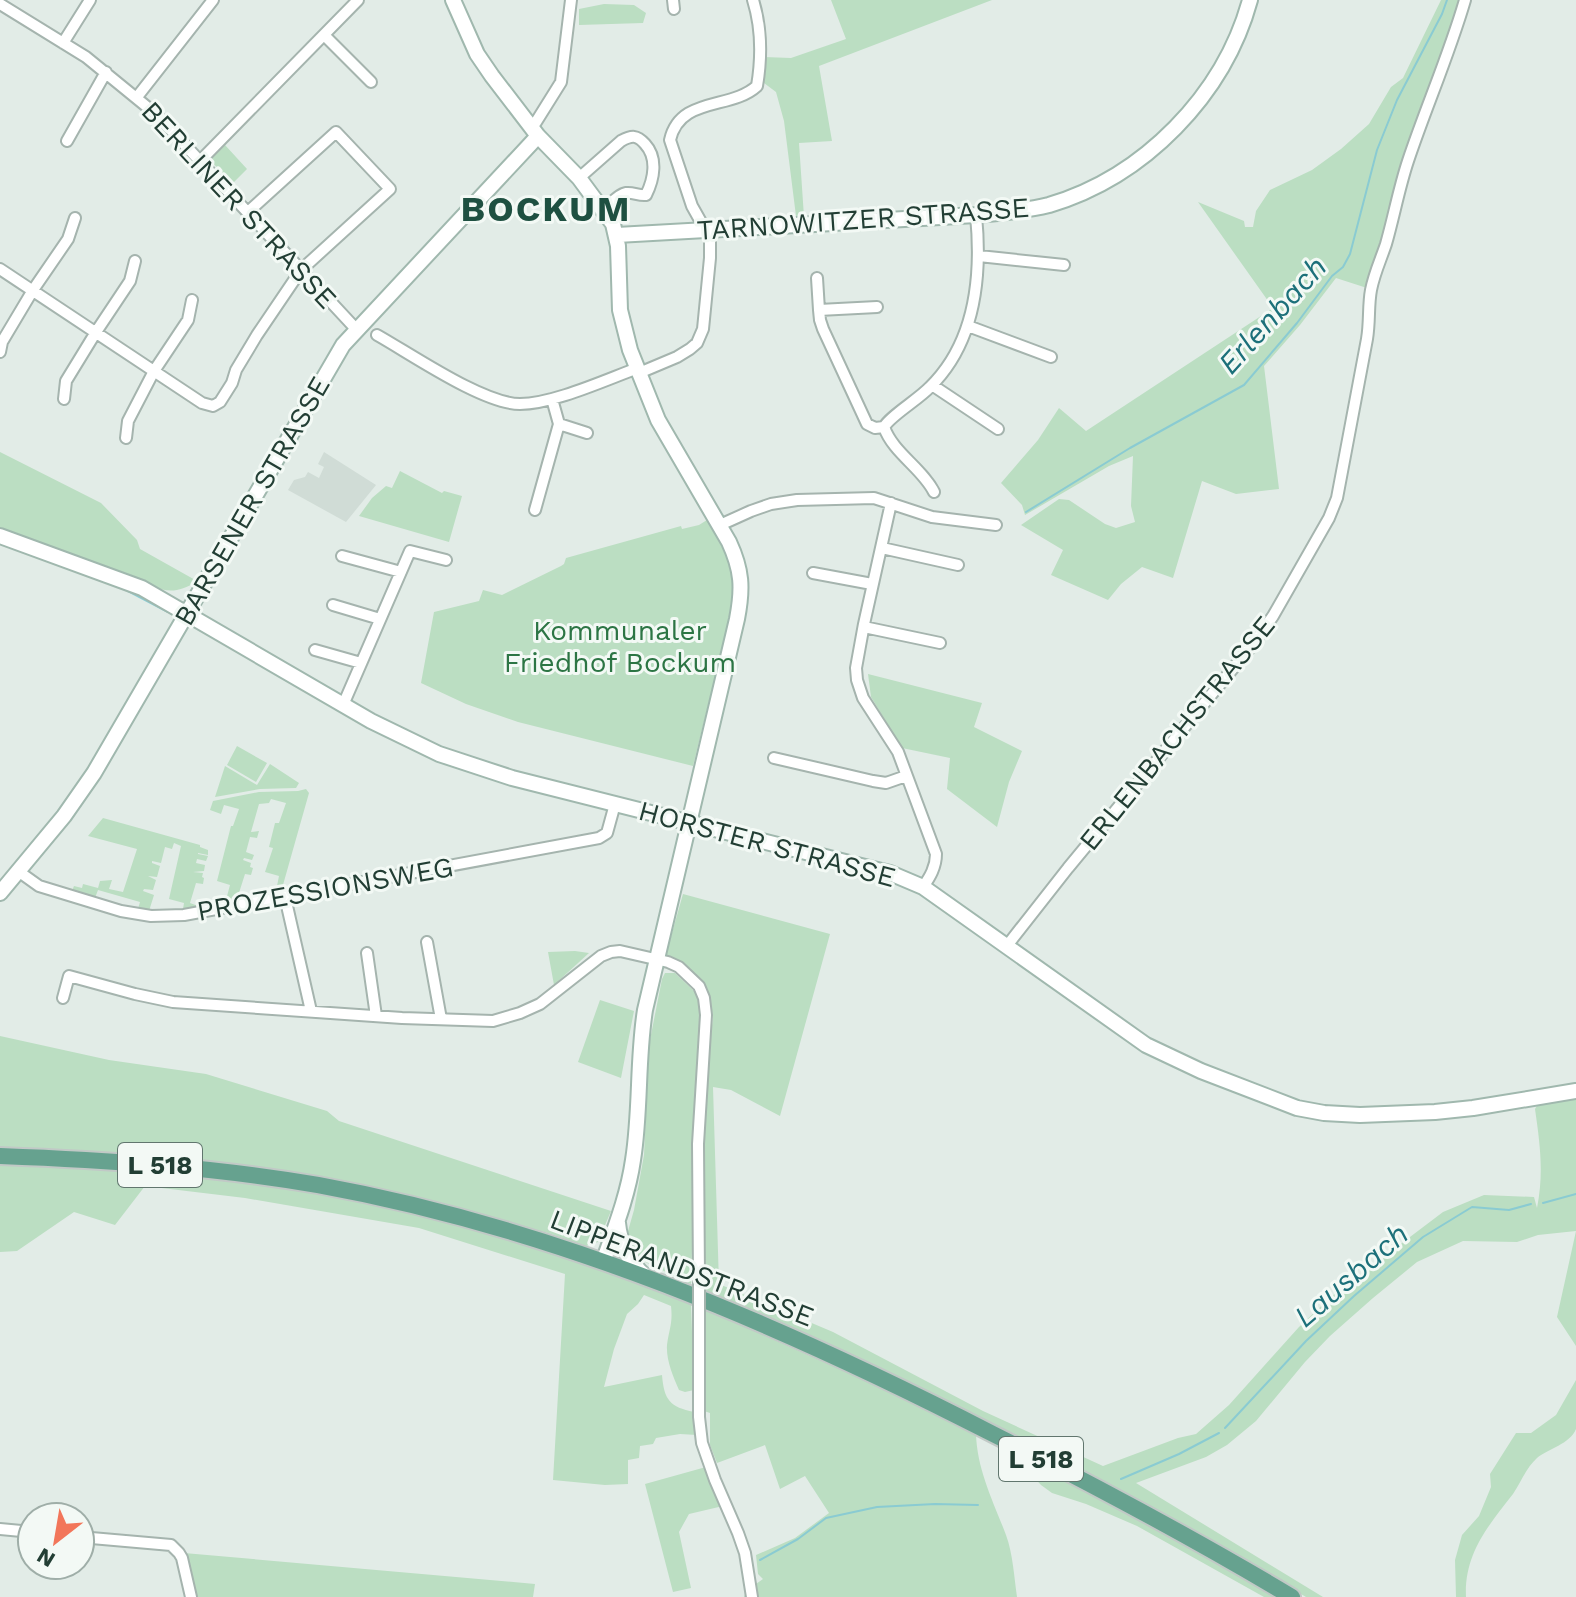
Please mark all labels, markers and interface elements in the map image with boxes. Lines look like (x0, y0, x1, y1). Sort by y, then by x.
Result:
street label: BERLINER STRASSE (135, 95, 343, 315)
district label: BOCKUM (461, 188, 631, 230)
street label: TARNOWITZER STRASSE (696, 191, 1030, 247)
water label: Erlenbach (1210, 249, 1334, 381)
street label: BARSENER STRASSE (167, 371, 337, 631)
street label: ERLENBACHSTRASSE (1072, 609, 1282, 857)
park label: Kommunaler Friedhof Bockum (504, 614, 736, 679)
street label: HORSTER STRASSE (635, 794, 899, 894)
street label: PROZESSIONSWEG (194, 850, 456, 928)
road number: L 518 (118, 1143, 202, 1187)
street label: LIPPERANDSTRASSE (546, 1203, 818, 1333)
water label: Lausbach (1287, 1216, 1415, 1334)
road number: L 518 (999, 1437, 1083, 1481)
north arrow (16, 1501, 96, 1581)
text: N (33, 1543, 59, 1573)

